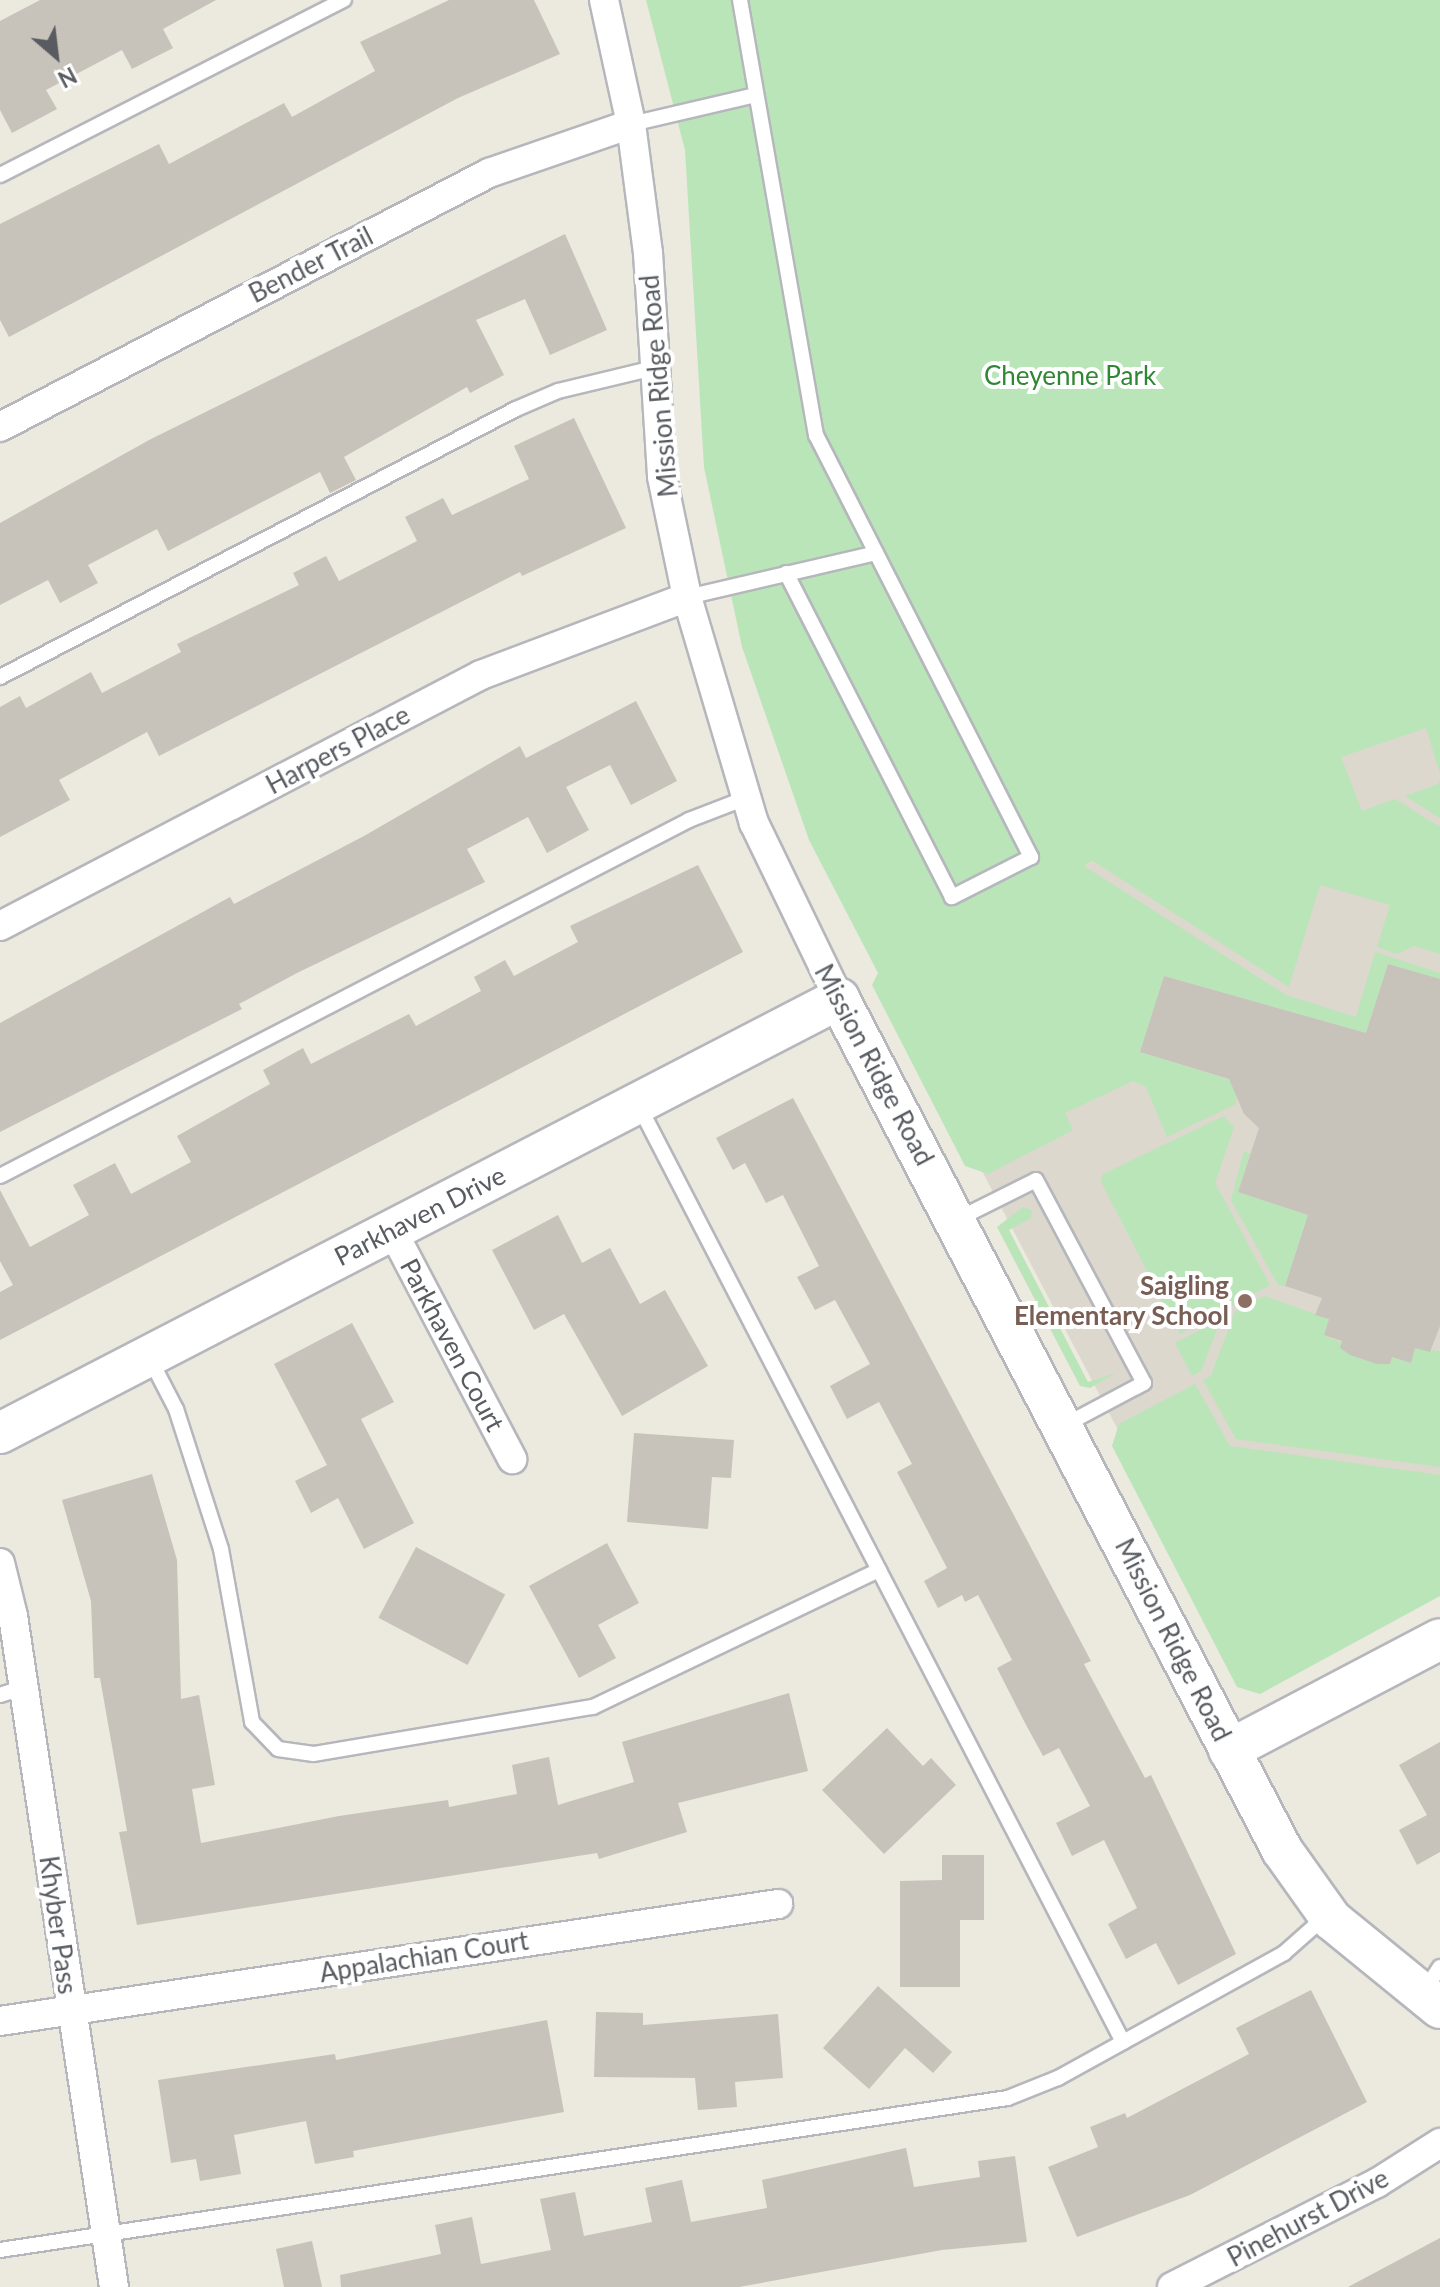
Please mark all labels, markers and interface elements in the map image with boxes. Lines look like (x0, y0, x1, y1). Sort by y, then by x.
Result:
north arrow (16, 16, 96, 96)
text: N (54, 62, 81, 94)
street label: Bender Trail (243, 220, 379, 310)
street label: Mission Ridge Road (634, 274, 684, 498)
park label: Cheyenne Park (984, 360, 1156, 392)
street label: Harpers Place (261, 699, 415, 801)
street label: Mission Ridge Road (808, 959, 940, 1171)
street label: Parkhaven Drive (329, 1159, 511, 1273)
street label: Parkhaven Court (393, 1253, 511, 1437)
place label: Saigling Elementary School (1013, 1270, 1229, 1332)
marker: Saigling Elementary School (1236, 1292, 1254, 1310)
street label: Mission Ridge Road (1108, 1534, 1238, 1746)
street label: Khyber Pass (33, 1854, 83, 1996)
street label: Appalachian Court (317, 1925, 531, 1989)
street label: Pinehurst Drive (1222, 2163, 1394, 2273)

